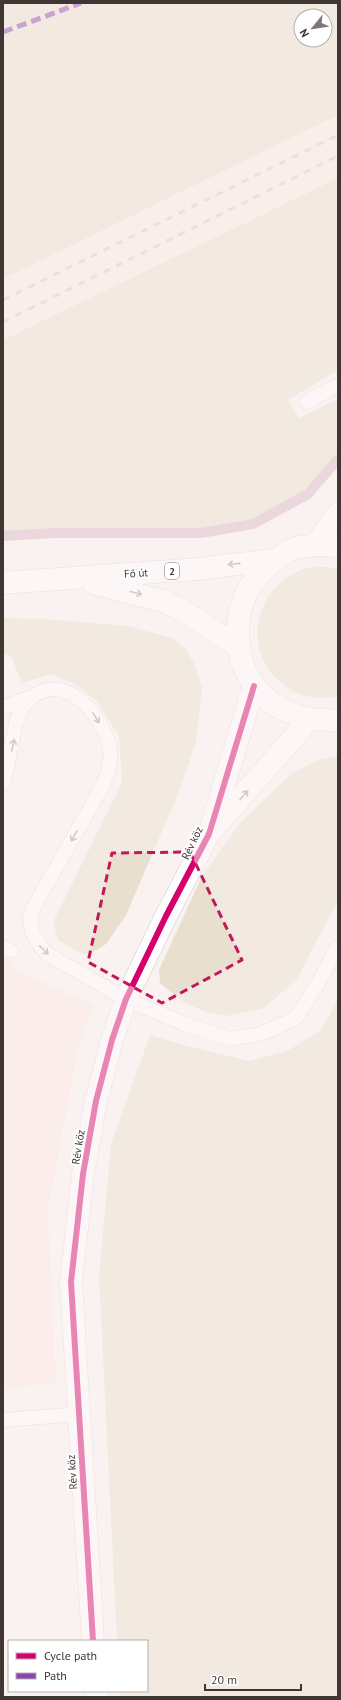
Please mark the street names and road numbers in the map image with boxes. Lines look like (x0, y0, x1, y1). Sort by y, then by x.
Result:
road number: 2 (165, 563, 179, 579)
street label: Fő út (123, 565, 149, 581)
street label: Rév köz (178, 824, 206, 862)
street label: Rév köz (68, 1129, 88, 1165)
street label: Rév köz (64, 1454, 80, 1490)

